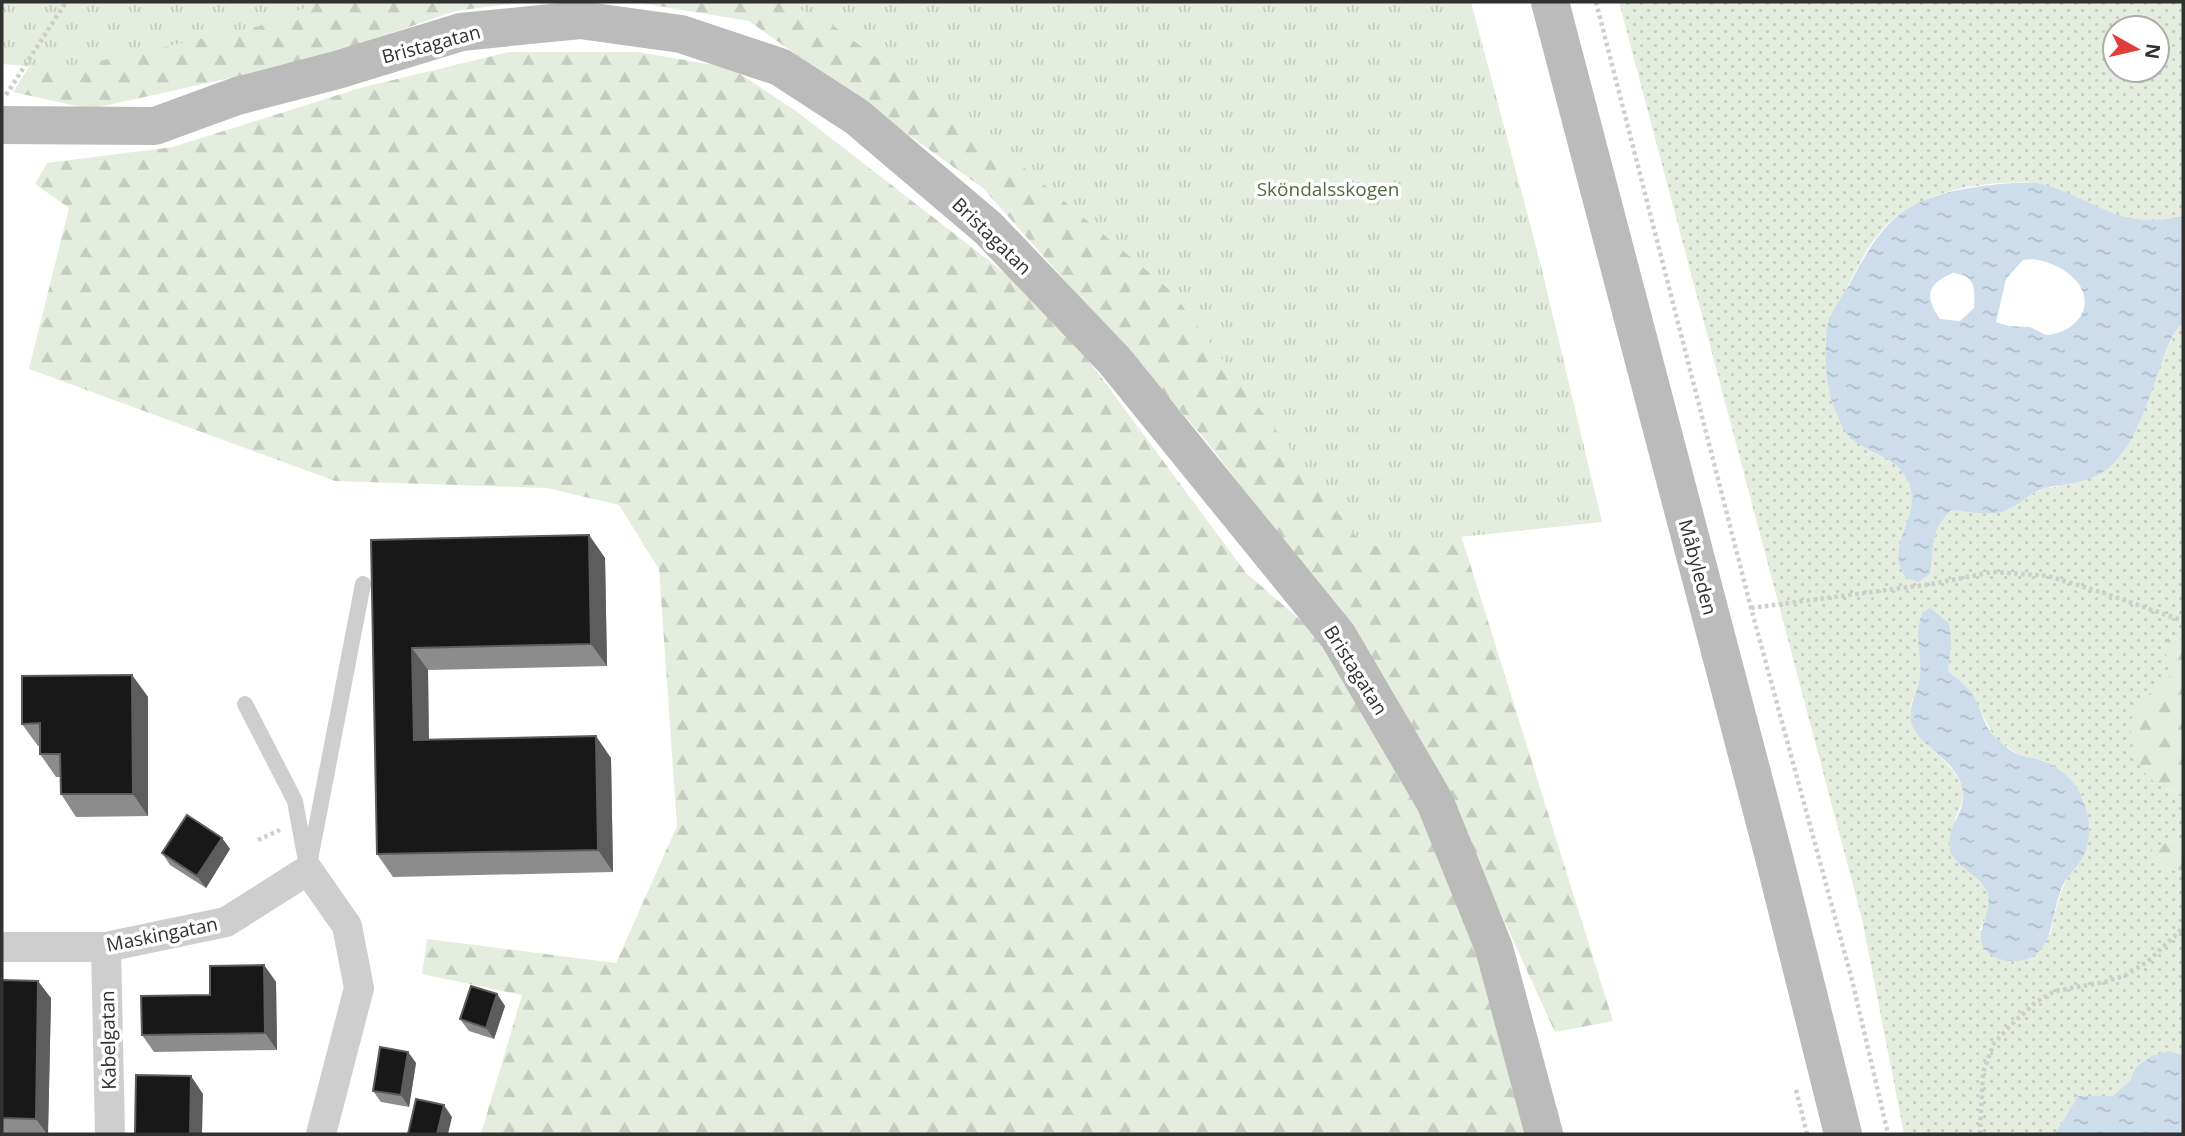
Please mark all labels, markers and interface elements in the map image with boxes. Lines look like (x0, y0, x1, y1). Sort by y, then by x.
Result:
north arrow (2101, 14, 2171, 84)
street label: Bristagatan (379, 18, 483, 70)
text: N (2139, 42, 2167, 61)
park label: Sköndalsskogen (1257, 176, 1399, 202)
street label: Bristagatan (947, 192, 1037, 280)
street label: Måbyleden (1673, 516, 1723, 618)
street label: Bristagatan (1318, 620, 1394, 720)
street label: Maskingatan (104, 910, 220, 958)
street label: Kabelgatan (94, 990, 122, 1090)

